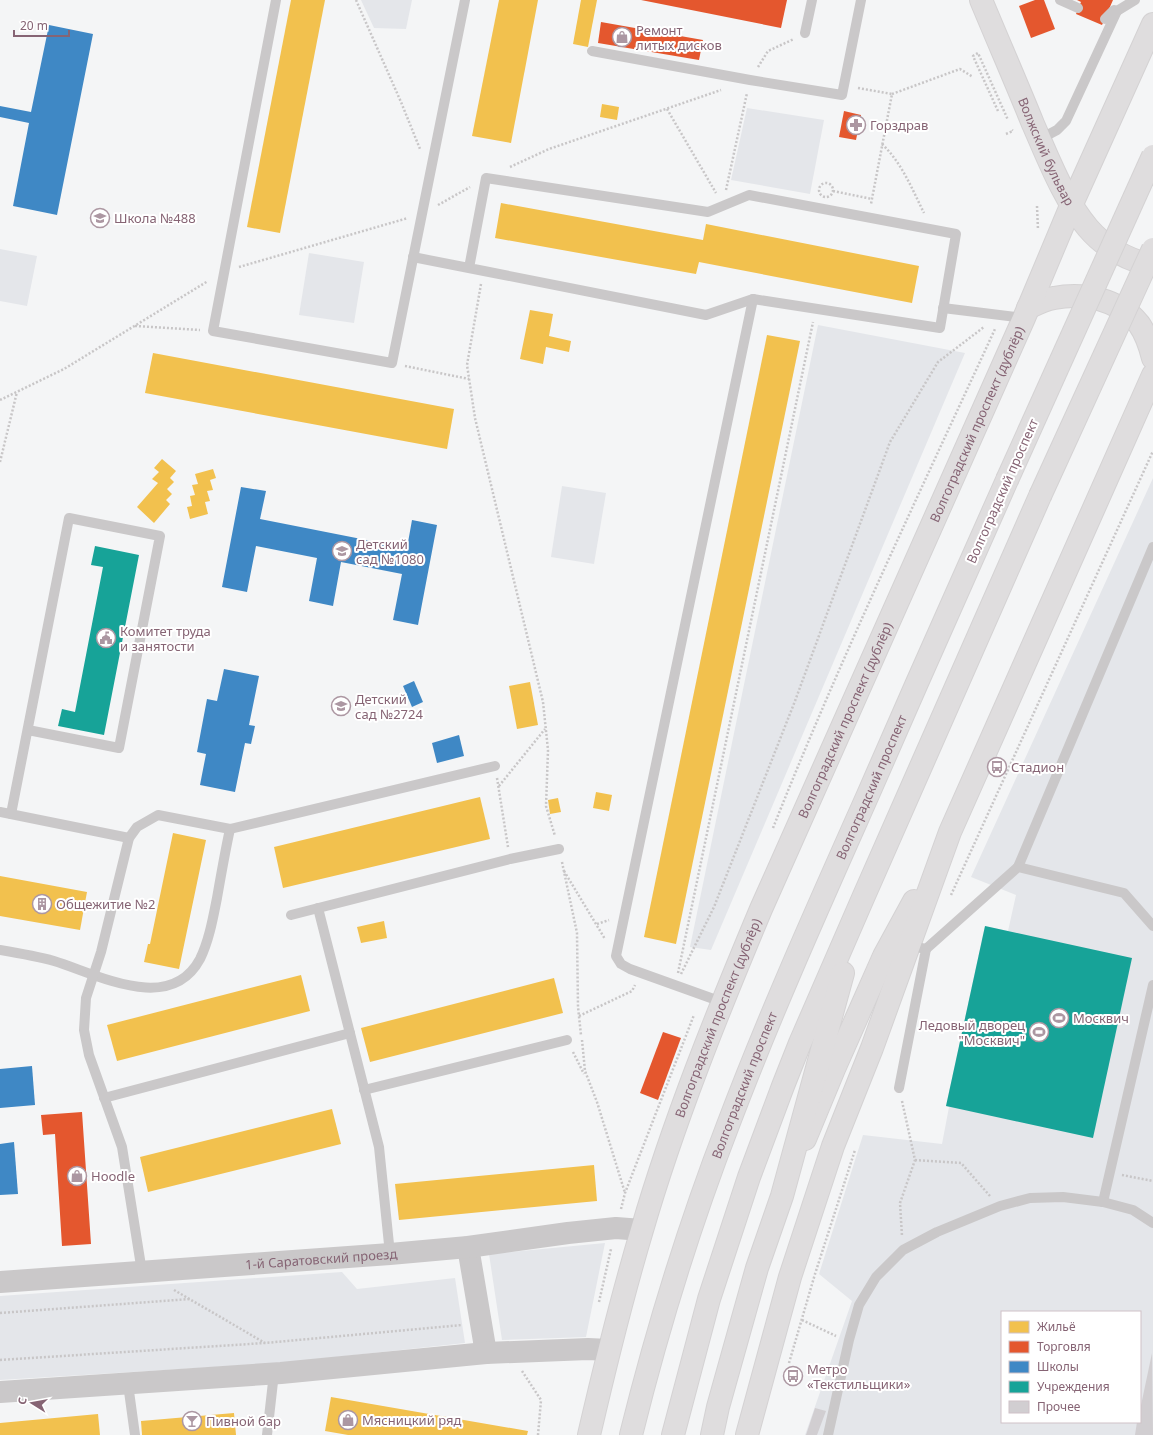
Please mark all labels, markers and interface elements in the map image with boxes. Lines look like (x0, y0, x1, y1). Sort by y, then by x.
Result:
scale bar (14, 12, 69, 38)
text: 20 m (20, 17, 48, 34)
place label: Ремонт литых дисков (636, 21, 722, 54)
shop icon: Ремонт литых дисков (611, 26, 633, 48)
street label: Волжский бульвар (1014, 95, 1079, 209)
pharmacy icon: Горздрав (845, 114, 867, 136)
place label: Горздрав (870, 116, 928, 134)
school or university icon: Школа №488 (89, 207, 111, 229)
place label: Школа №488 (114, 209, 196, 227)
street label: Волгоградский проспект (дублёр) (926, 324, 1026, 524)
street label: Волгоградский проспект (963, 416, 1041, 566)
place label: Детский сад №1080 (356, 535, 424, 568)
school or university icon: Детский сад №1080 (331, 540, 353, 562)
street label: Волгоградский проспект (дублёр) (795, 620, 895, 820)
place label: Комитет труда и занятости (120, 622, 211, 655)
public building icon: Комитет труда и занятости (95, 627, 117, 649)
place label: Детский сад №2724 (355, 690, 423, 723)
school or university icon: Детский сад №2724 (330, 695, 352, 717)
street label: Волгоградский проспект (832, 712, 910, 862)
bus stop icon: Стадион (986, 756, 1008, 778)
place label: Стадион (1011, 758, 1064, 776)
building icon: Общежитие №2 (31, 893, 53, 915)
place label: Общежитие №2 (56, 895, 156, 913)
street label: Волгоградский проспект (дублёр) (673, 916, 763, 1120)
sports icon: Москвич (1048, 1007, 1070, 1029)
place label: Москвич (1073, 1009, 1129, 1027)
street label: Волгоградский проспект (709, 1010, 779, 1162)
place label: Ледовый дворец "Москвич" (919, 1016, 1025, 1049)
sports icon: Ледовый дворец "Москвич" (1028, 1021, 1050, 1043)
shop icon: Hoodle (66, 1165, 88, 1187)
place label: Hoodle (91, 1167, 135, 1185)
street label: 1-й Саратовский проезд (244, 1244, 398, 1273)
legend (1001, 1311, 1141, 1423)
text: Жильё (1037, 1318, 1076, 1335)
text: Торговля (1037, 1338, 1091, 1355)
text: Школы (1037, 1358, 1079, 1375)
place label: Метро «Текстильщики» (807, 1360, 911, 1393)
bus stop icon: Метро «Текстильщики» (782, 1365, 804, 1387)
text: Учреждения (1037, 1378, 1110, 1395)
north arrow (12, 1383, 52, 1423)
text: С (14, 1396, 30, 1406)
text: Прочее (1037, 1398, 1081, 1415)
shop icon: Мясницкий ряд (337, 1409, 359, 1431)
bar icon: Пивной бар (181, 1410, 203, 1432)
place label: Мясницкий ряд (362, 1411, 461, 1429)
place label: Пивной бар (206, 1412, 281, 1430)

